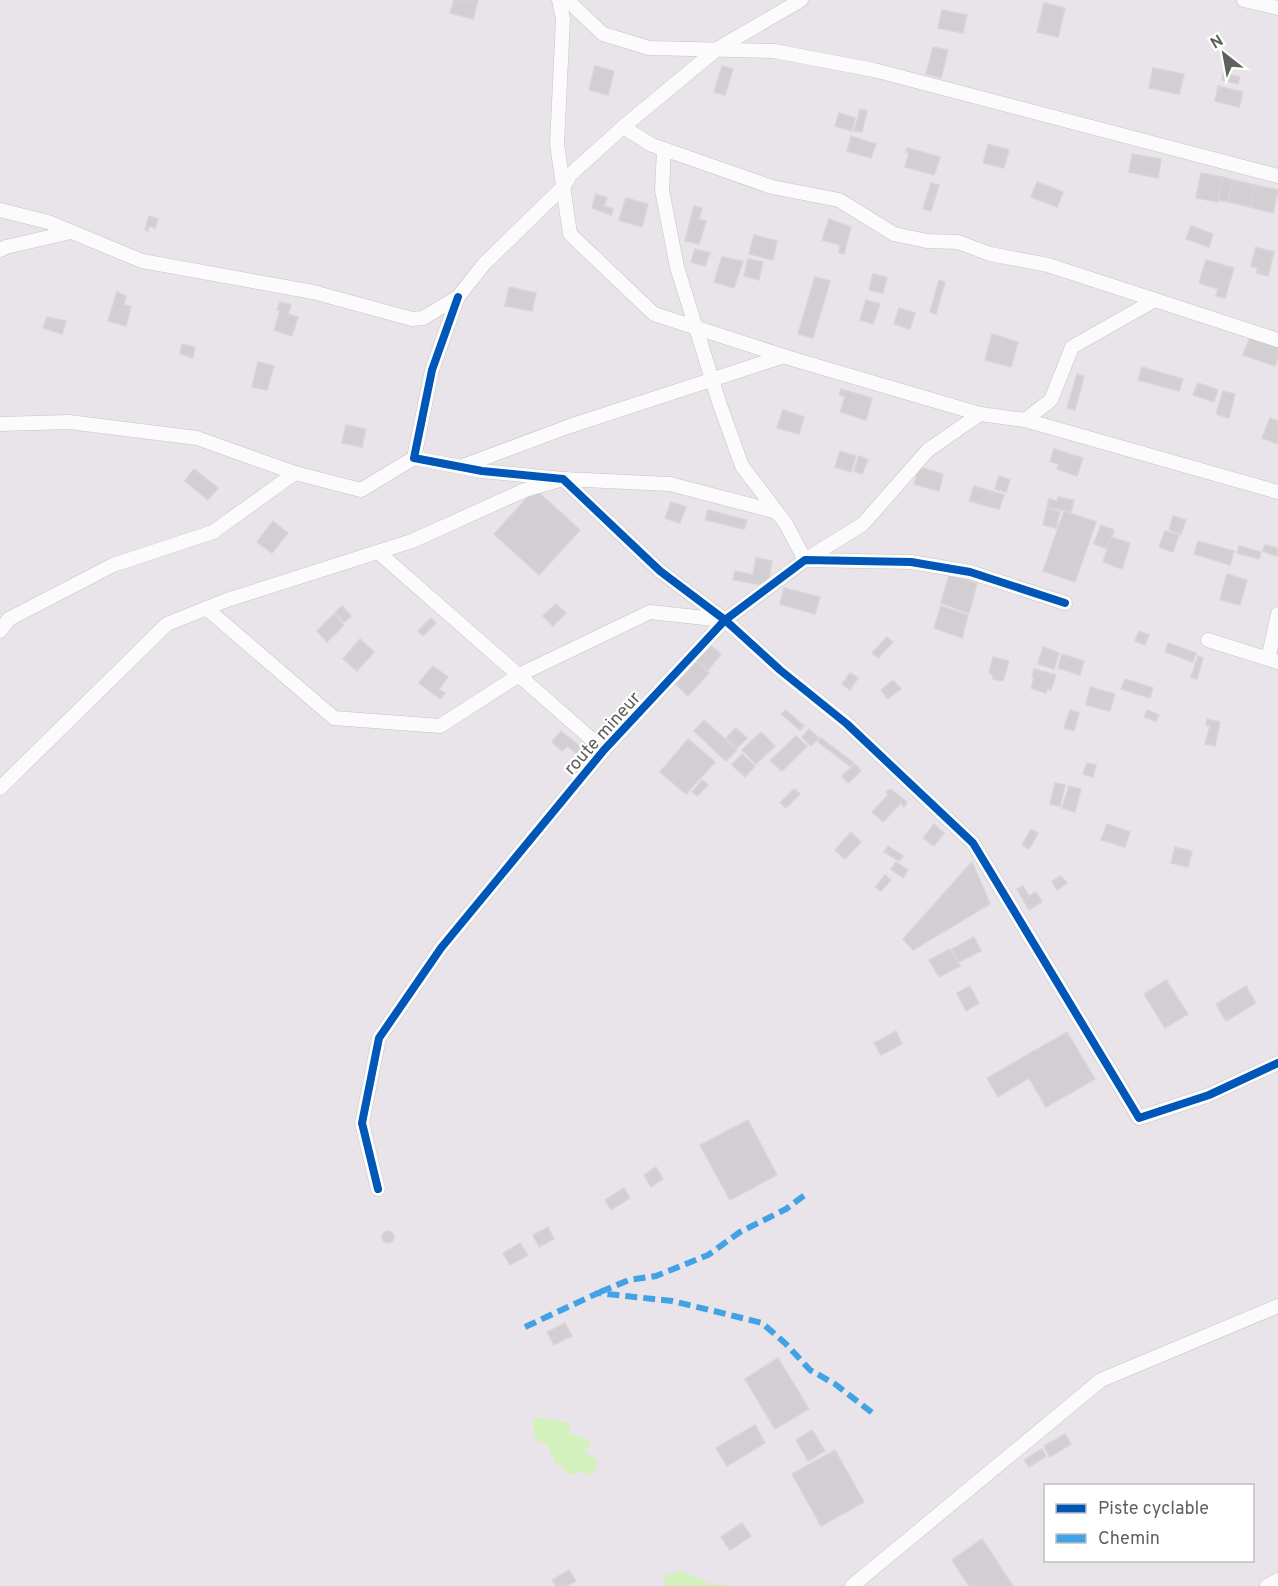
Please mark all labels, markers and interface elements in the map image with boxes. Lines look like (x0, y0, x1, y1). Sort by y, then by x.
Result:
north arrow (1194, 24, 1254, 84)
text: N (1207, 31, 1227, 54)
street label: route mineur (560, 688, 647, 781)
legend (1044, 1484, 1254, 1562)
text: Piste cyclable (1098, 1498, 1209, 1521)
text: Chemin (1098, 1528, 1160, 1551)

